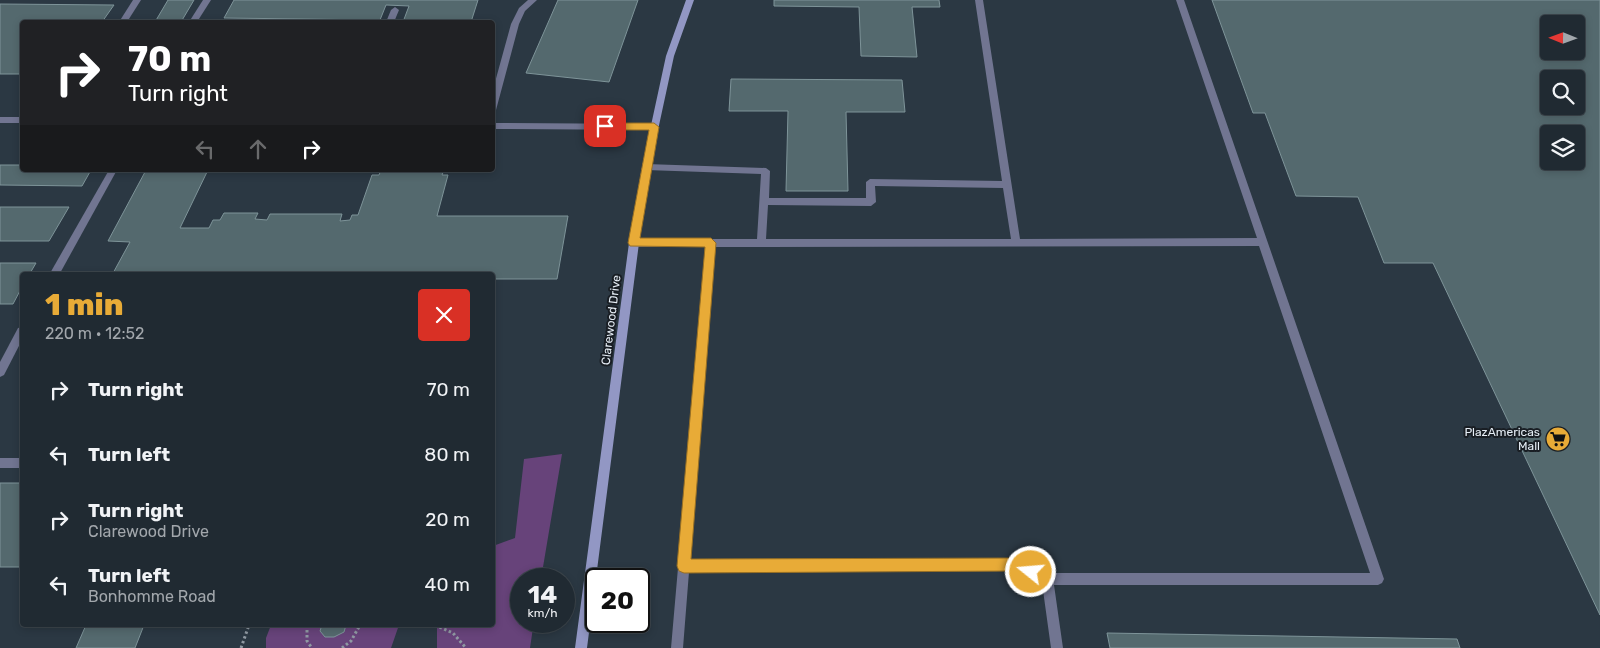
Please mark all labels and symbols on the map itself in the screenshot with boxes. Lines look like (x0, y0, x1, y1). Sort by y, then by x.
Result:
north arrow (1540, 15, 1585, 60)
pin (584, 105, 626, 147)
street label: Clarewood Drive (599, 274, 624, 366)
place label: PlazAmericas Mall (1464, 425, 1540, 453)
supermarket icon: PlazAmericas Mall (1545, 426, 1571, 452)
position arrow (1004, 545, 1056, 597)
speed limit sign: 20 (585, 568, 650, 633)

